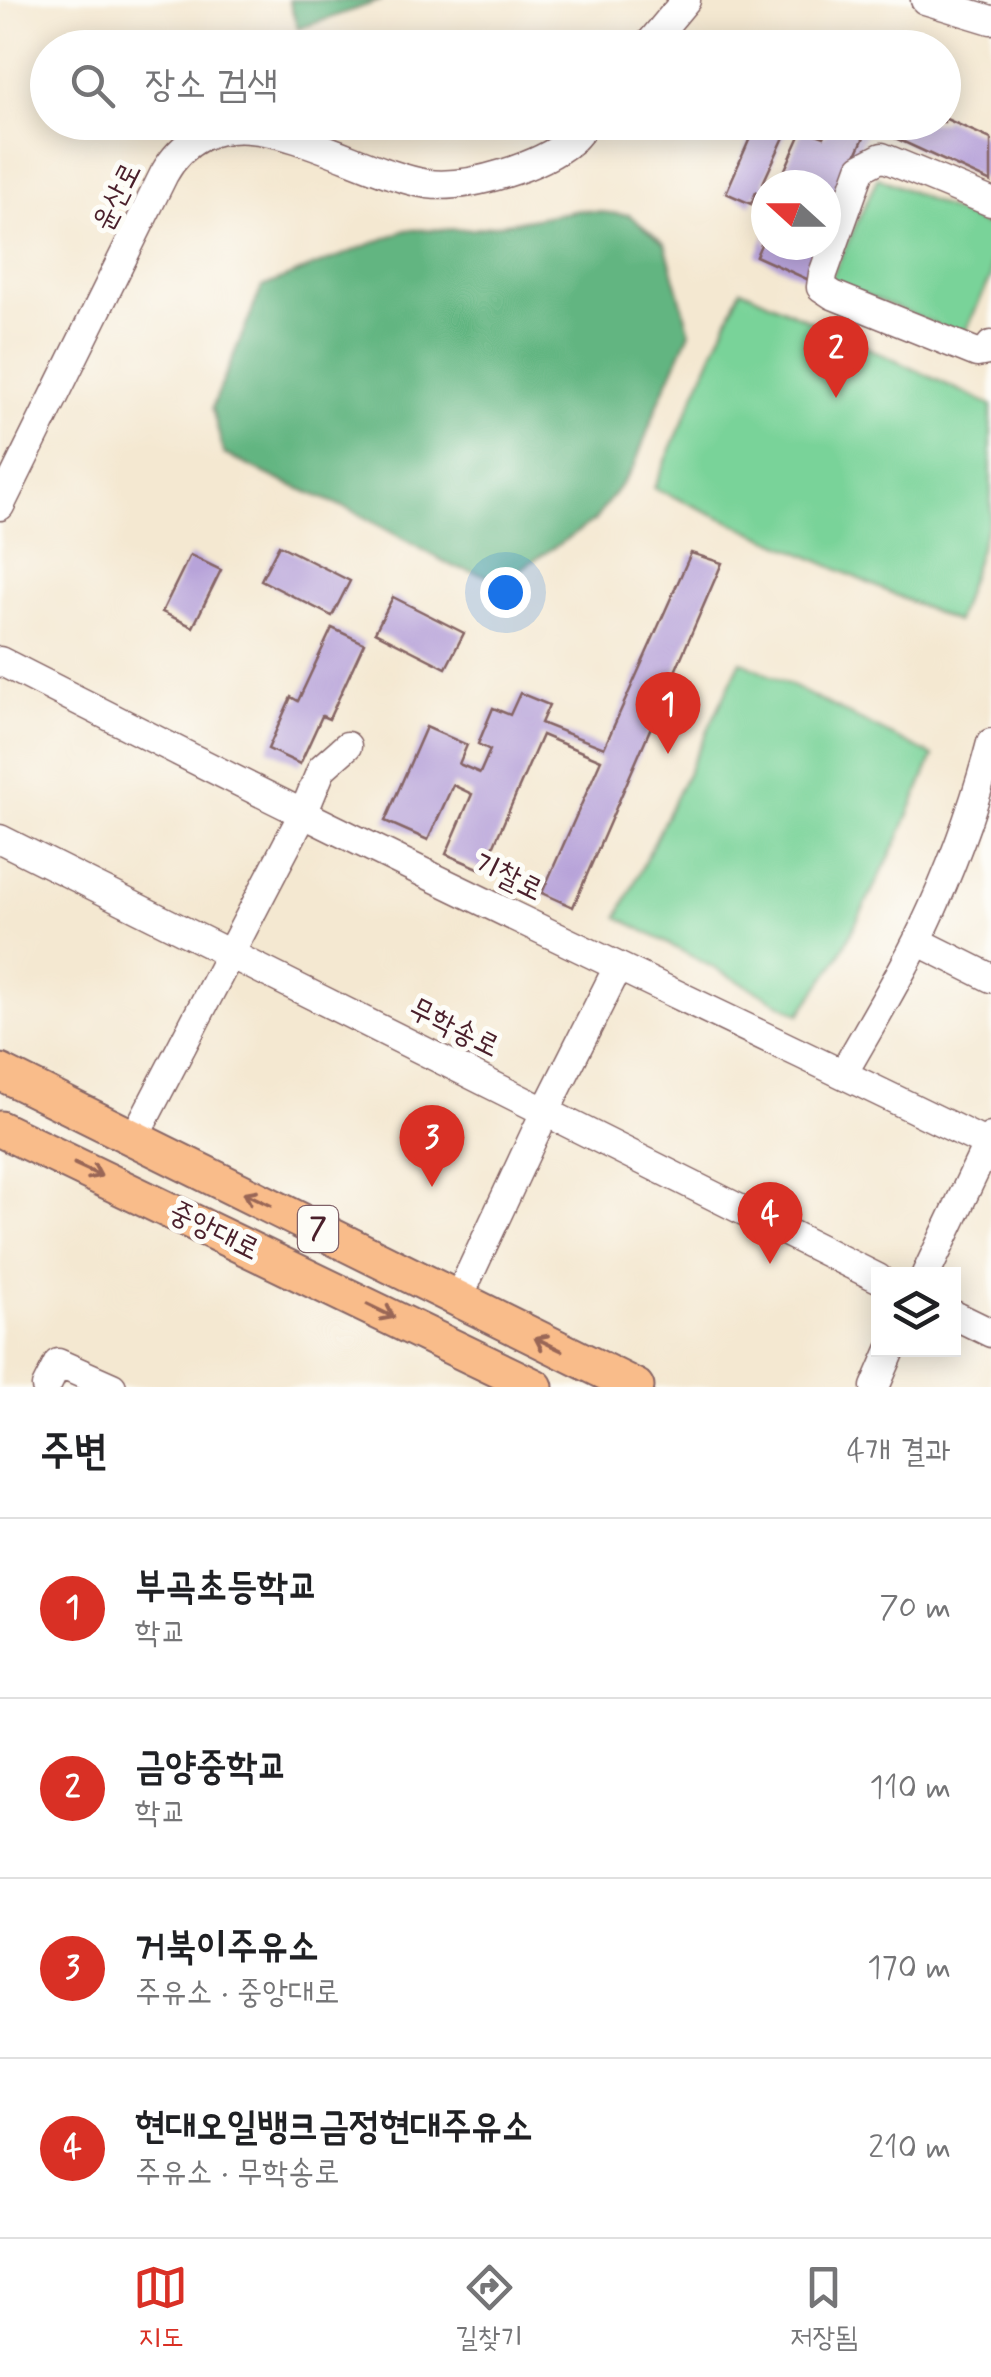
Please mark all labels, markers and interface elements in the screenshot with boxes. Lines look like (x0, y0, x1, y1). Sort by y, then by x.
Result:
search box (30, 30, 961, 140)
icon: search (65, 58, 120, 113)
text: 장소 검색 (145, 61, 278, 110)
street label: 윤산로 (83, 156, 151, 238)
north arrow (751, 170, 841, 260)
pin: 2 (804, 316, 868, 398)
your location (480, 567, 531, 618)
pin: 1 (636, 672, 700, 754)
street label: 기찰로 (467, 844, 549, 910)
street label: 무학송로 (402, 989, 506, 1067)
pin: 3 (400, 1104, 464, 1187)
one-way arrow (72, 1162, 102, 1181)
pin: 4 (738, 1182, 802, 1264)
one-way arrow (243, 1189, 273, 1208)
street label: 중앙대로 (162, 1192, 266, 1270)
road number: 7 (298, 1206, 338, 1252)
map controls (871, 1267, 961, 1357)
button: layers (871, 1267, 961, 1357)
one-way arrow (365, 1302, 395, 1321)
one-way arrow (534, 1334, 564, 1353)
text: 주변 (40, 1425, 108, 1480)
text: 4개 결과 (846, 1431, 951, 1473)
text: 부곡초등학교 (135, 1563, 318, 1612)
text: 1 (65, 1587, 80, 1629)
text: 70 m (879, 1587, 951, 1629)
text: 학교 (135, 1612, 187, 1654)
text: 금양중학교 (135, 1743, 288, 1792)
text: 2 (65, 1767, 80, 1809)
text: 110 m (870, 1767, 951, 1809)
text: 학교 (135, 1792, 187, 1834)
text: 거북이주유소 (135, 1923, 318, 1972)
text: 3 (65, 1947, 80, 1989)
text: 170 m (867, 1947, 951, 1989)
text: 주유소 · 중앙대로 (135, 1972, 340, 2014)
text: 현대오일뱅크금정현대주유소 (135, 2103, 533, 2152)
text: 4 (63, 2127, 82, 2169)
text: 210 m (868, 2127, 951, 2169)
text: 주유소 · 무학송로 (135, 2152, 340, 2194)
tab: 지도 (133, 2260, 188, 2357)
tab: 길찾기 (455, 2260, 523, 2357)
tab: 저장됨 (790, 2260, 858, 2357)

